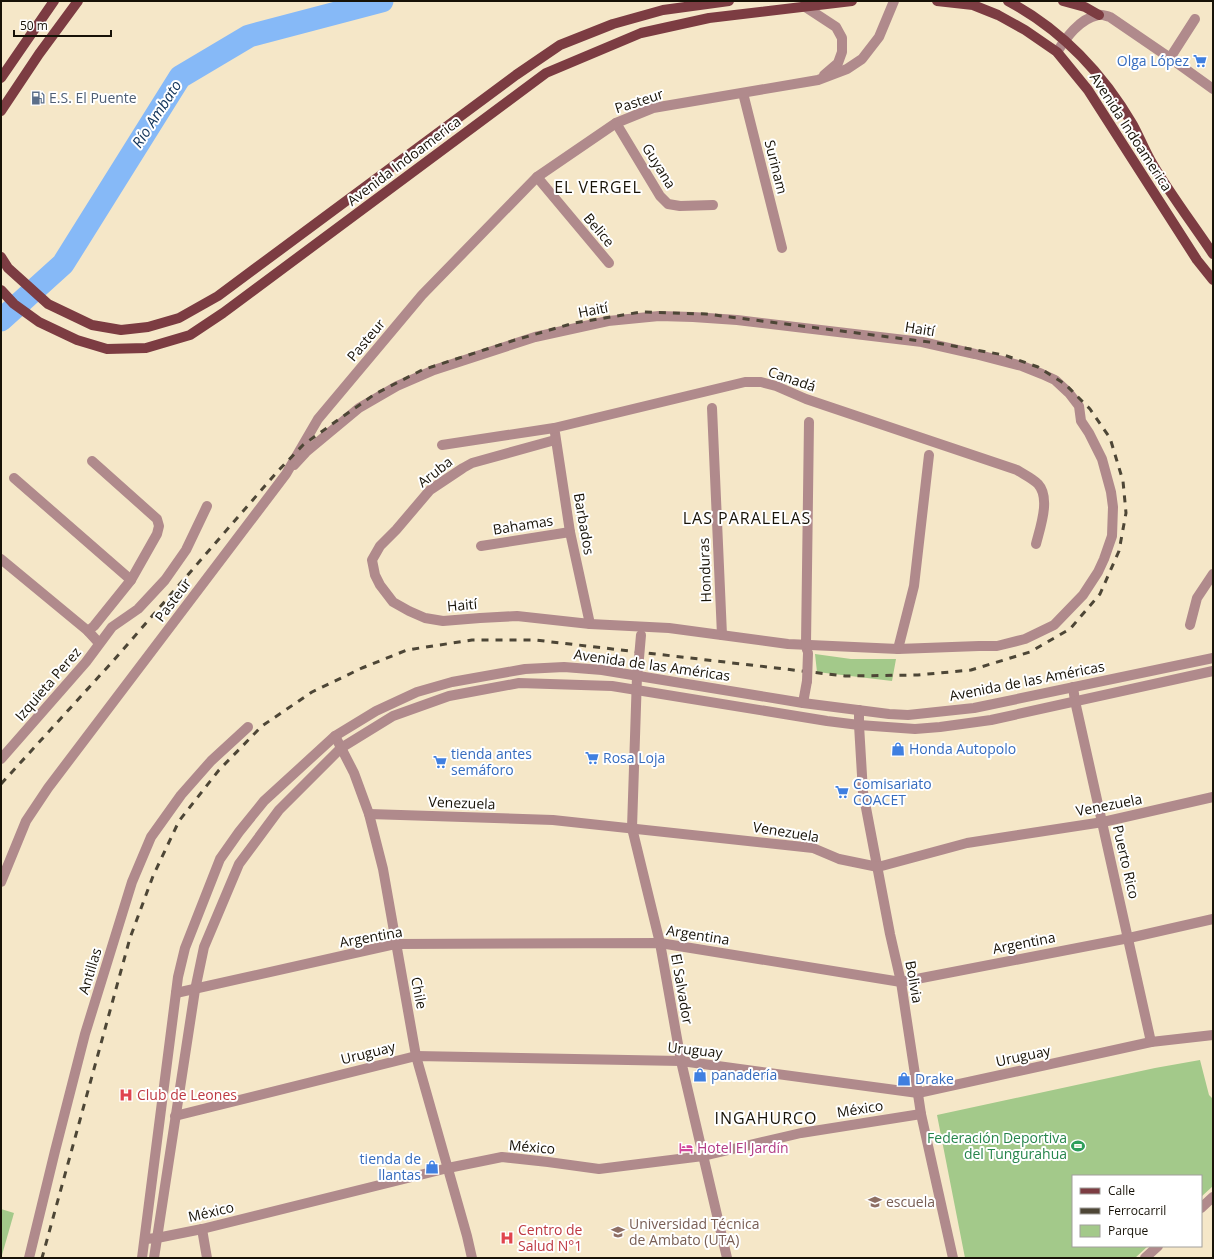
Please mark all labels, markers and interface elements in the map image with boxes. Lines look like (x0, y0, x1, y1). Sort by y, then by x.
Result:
scale bar (14, 12, 111, 38)
text: 50 m (20, 17, 48, 34)
place label: Olga López (1117, 51, 1189, 70)
supermarket icon: Olga López (1192, 53, 1208, 69)
street label: Avenida Indoamerica (1086, 69, 1177, 195)
water label: Río Ambato (127, 76, 185, 151)
street label: Pasteur (612, 84, 666, 117)
place label: E.S. El Puente (49, 88, 137, 107)
fuel station icon: E.S. El Puente (30, 90, 46, 106)
street label: Avenida Indoamerica (343, 112, 464, 210)
street label: Surinam (761, 138, 792, 196)
street label: Guyana (638, 140, 681, 192)
district label: EL VERGEL (554, 176, 642, 198)
street label: Belice (580, 209, 619, 251)
street label: Haití (576, 297, 610, 322)
street label: Pasteur (342, 314, 389, 365)
street label: Haití (904, 317, 937, 340)
street label: Canadá (766, 362, 819, 396)
street label: Aruba (413, 452, 456, 491)
street label: Barbados (570, 491, 599, 557)
district label: LAS PARALELAS (683, 507, 811, 529)
street label: Bahamas (492, 510, 555, 539)
street label: Honduras (694, 537, 715, 603)
street label: Pasteur (150, 574, 195, 625)
street label: Haití (446, 594, 478, 615)
street label: Izquieta Perez (10, 642, 85, 725)
street label: Avenida de las Américas (573, 644, 732, 685)
street label: Avenida de las Américas (948, 656, 1106, 705)
place label: Honda Autopolo (909, 739, 1016, 758)
shop icon: Honda Autopolo (890, 741, 906, 757)
place label: tienda antes semáforo (451, 744, 532, 779)
place label: Rosa Loja (603, 748, 665, 767)
supermarket icon: Rosa Loja (584, 750, 600, 766)
supermarket icon: tienda antes semáforo (432, 754, 448, 770)
place label: Comisariato COACET (853, 774, 932, 809)
supermarket icon: Comisariato COACET (834, 784, 850, 800)
street label: Venezuela (1074, 789, 1144, 820)
street label: Venezuela (428, 792, 496, 813)
street label: Venezuela (752, 817, 821, 846)
street label: Puerto Rico (1109, 823, 1144, 901)
street label: Argentina (665, 920, 731, 949)
street label: Argentina (338, 922, 404, 951)
street label: Argentina (991, 927, 1057, 958)
street label: Antillas (73, 945, 106, 996)
street label: El Salvador (667, 952, 698, 1026)
street label: Bolivia (901, 959, 928, 1005)
street label: Chile (407, 975, 432, 1011)
street label: Uruguay (339, 1036, 398, 1068)
street label: Uruguay (666, 1037, 725, 1062)
street label: Uruguay (994, 1040, 1053, 1071)
place label: panadería (711, 1065, 777, 1084)
shop icon: panadería (692, 1067, 708, 1083)
place label: Drake (915, 1069, 954, 1088)
shop icon: Drake (896, 1071, 912, 1087)
place label: Club de Leones (137, 1085, 237, 1104)
hospital icon: Club de Leones (118, 1087, 134, 1103)
street label: México (835, 1095, 884, 1122)
district label: INGAHURCO (714, 1107, 818, 1129)
place label: Federación Deportiva del Tungurahua (927, 1128, 1067, 1163)
street label: México (508, 1135, 556, 1158)
place label: Hotel El Jardín (697, 1138, 789, 1157)
sports icon: Federación Deportiva del Tungurahua (1070, 1138, 1086, 1154)
hotel icon: Hotel El Jardín (678, 1140, 694, 1156)
place label: tienda de llantas (360, 1149, 421, 1184)
shop icon: tienda de llantas (424, 1159, 440, 1175)
legend (1072, 1175, 1202, 1247)
text: Calle (1108, 1182, 1135, 1199)
place label: escuela (886, 1192, 935, 1211)
school or university icon: escuela (867, 1194, 883, 1210)
street label: México (186, 1197, 236, 1226)
text: Ferrocarril (1108, 1202, 1166, 1219)
place label: Universidad Técnica de Ambato (UTA) (629, 1214, 760, 1249)
place label: Centro de Salud N°1 (518, 1220, 583, 1255)
text: Parque (1108, 1222, 1148, 1239)
school or university icon: Universidad Técnica de Ambato (UTA) (610, 1224, 626, 1240)
hospital icon: Centro de Salud N°1 (499, 1230, 515, 1246)

